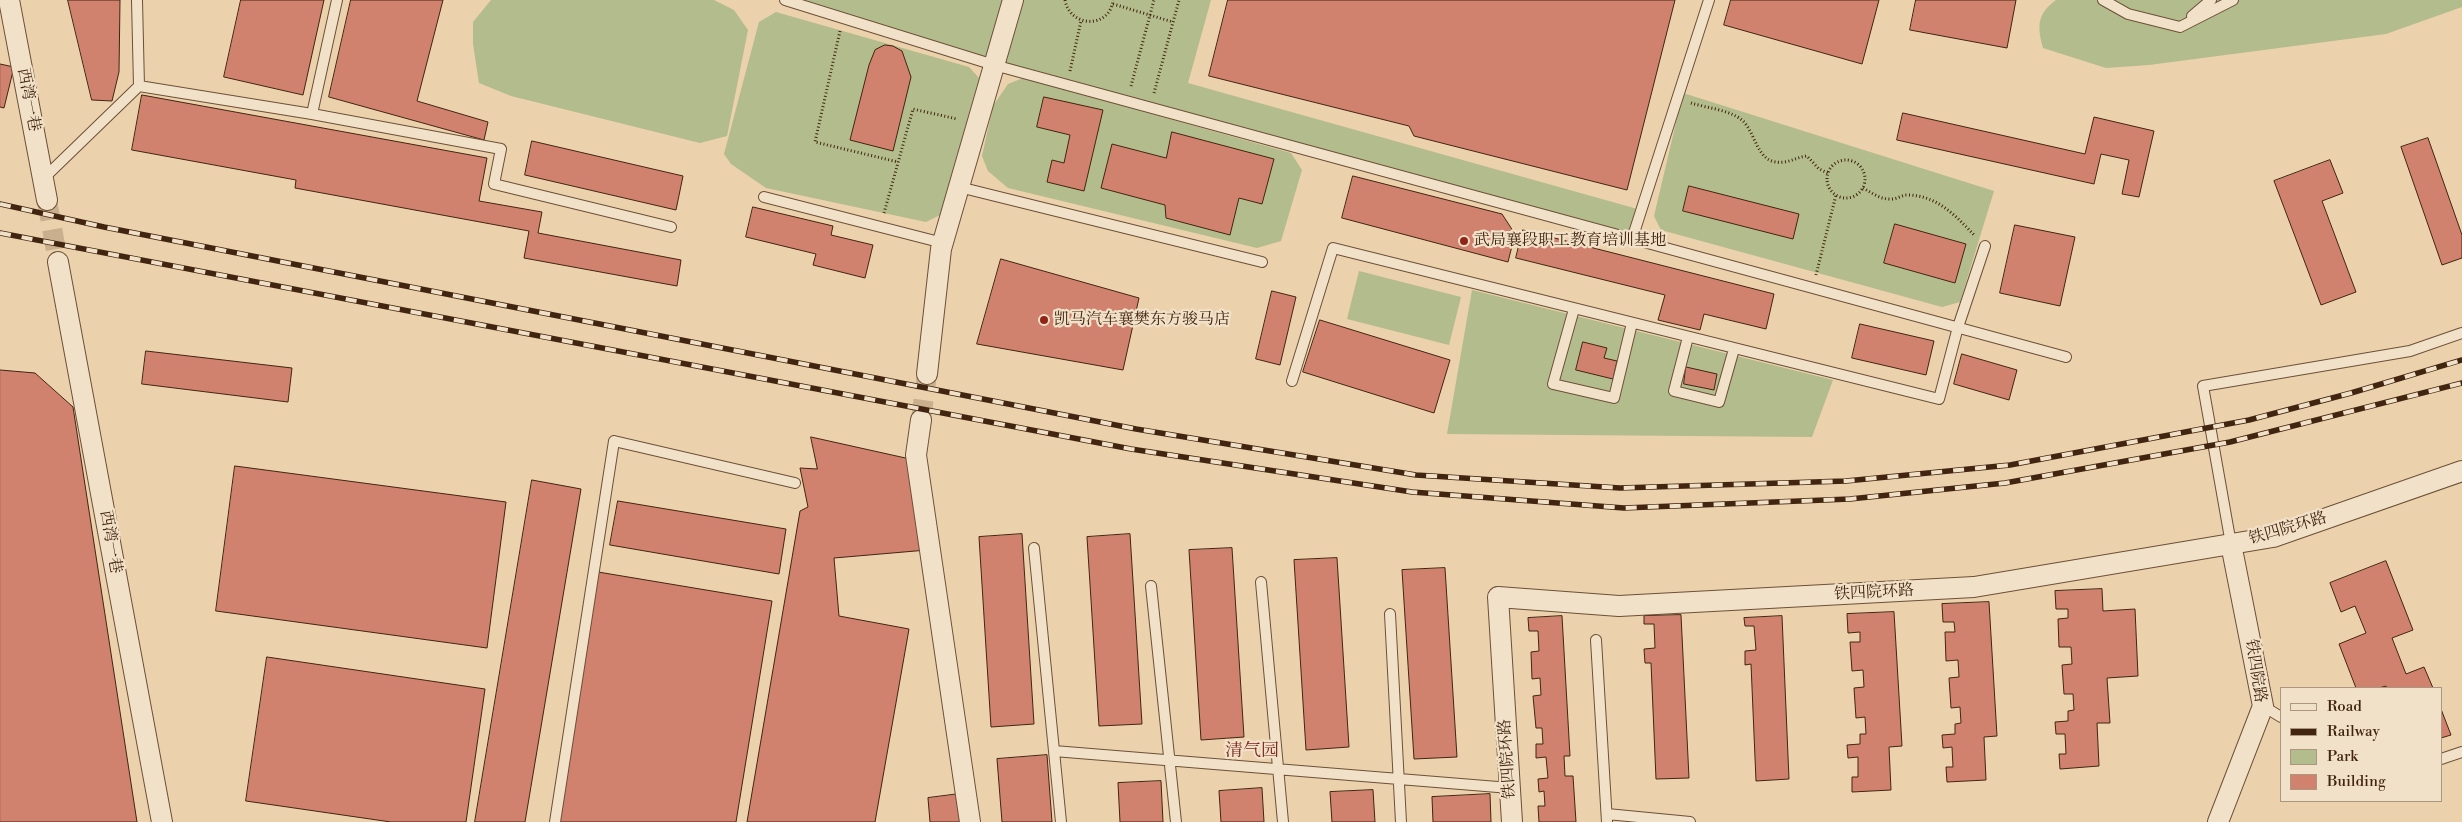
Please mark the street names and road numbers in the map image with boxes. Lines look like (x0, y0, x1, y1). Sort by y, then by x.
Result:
street label: 西湾一巷 (12, 67, 44, 133)
street label: 西湾一巷 (95, 509, 125, 575)
street label: 铁四院环路 (2247, 509, 2329, 549)
street label: 铁四院环路 (1834, 581, 1914, 605)
street label: 铁四院路 (2241, 638, 2269, 704)
street label: 铁四院环路 (1496, 718, 1520, 800)

